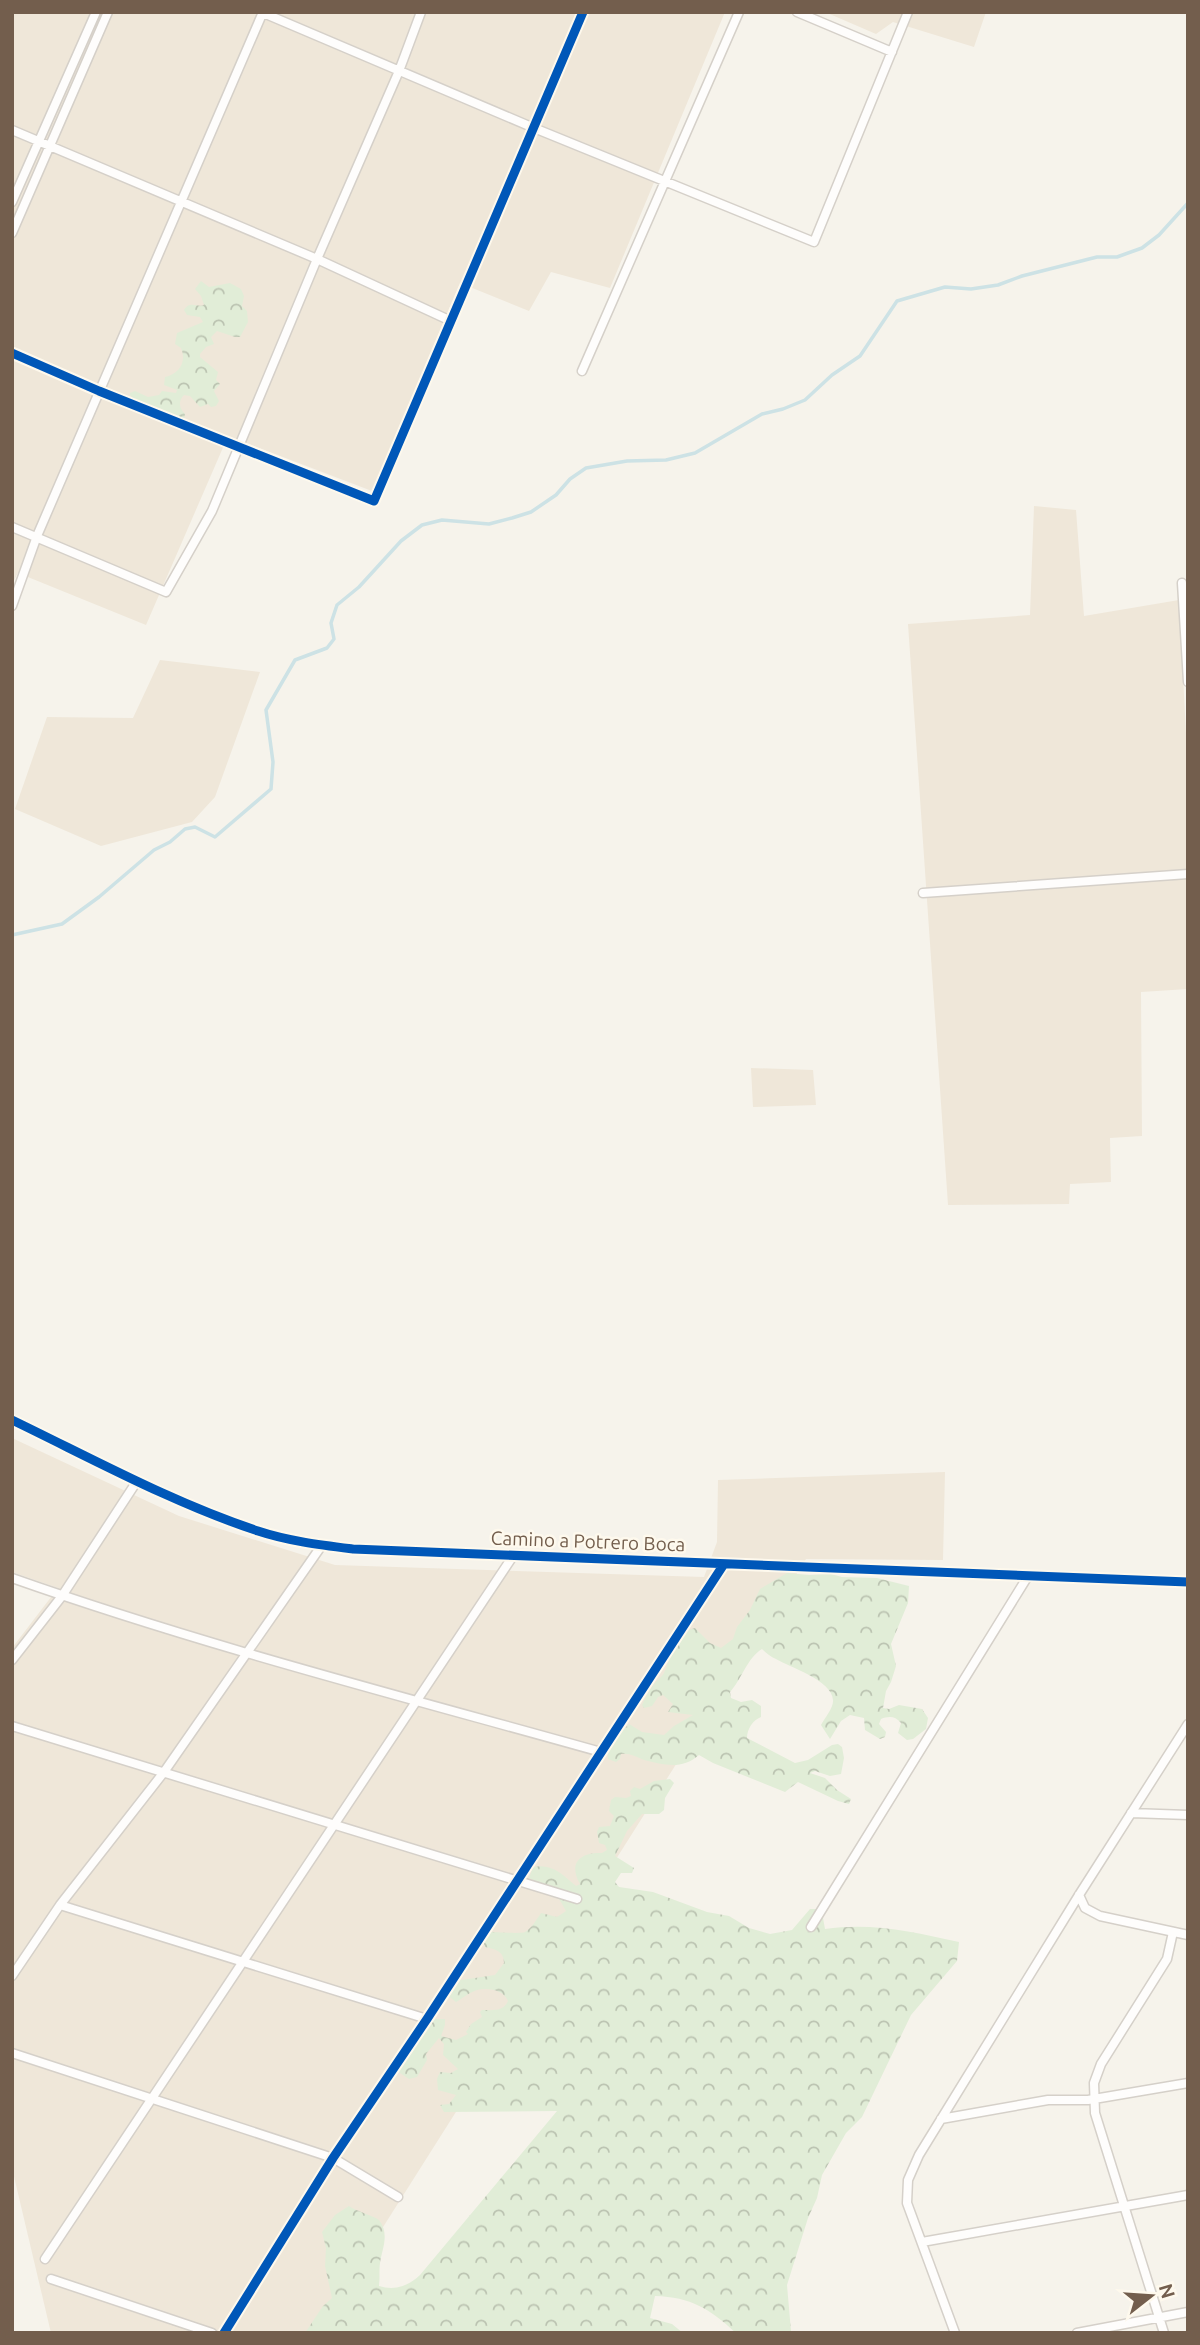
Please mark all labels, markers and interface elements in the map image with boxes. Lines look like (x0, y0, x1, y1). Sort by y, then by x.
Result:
street label: Camino a Potrero Boca (490, 1527, 686, 1555)
north arrow (1116, 2261, 1186, 2331)
text: N (1155, 2281, 1180, 2301)

